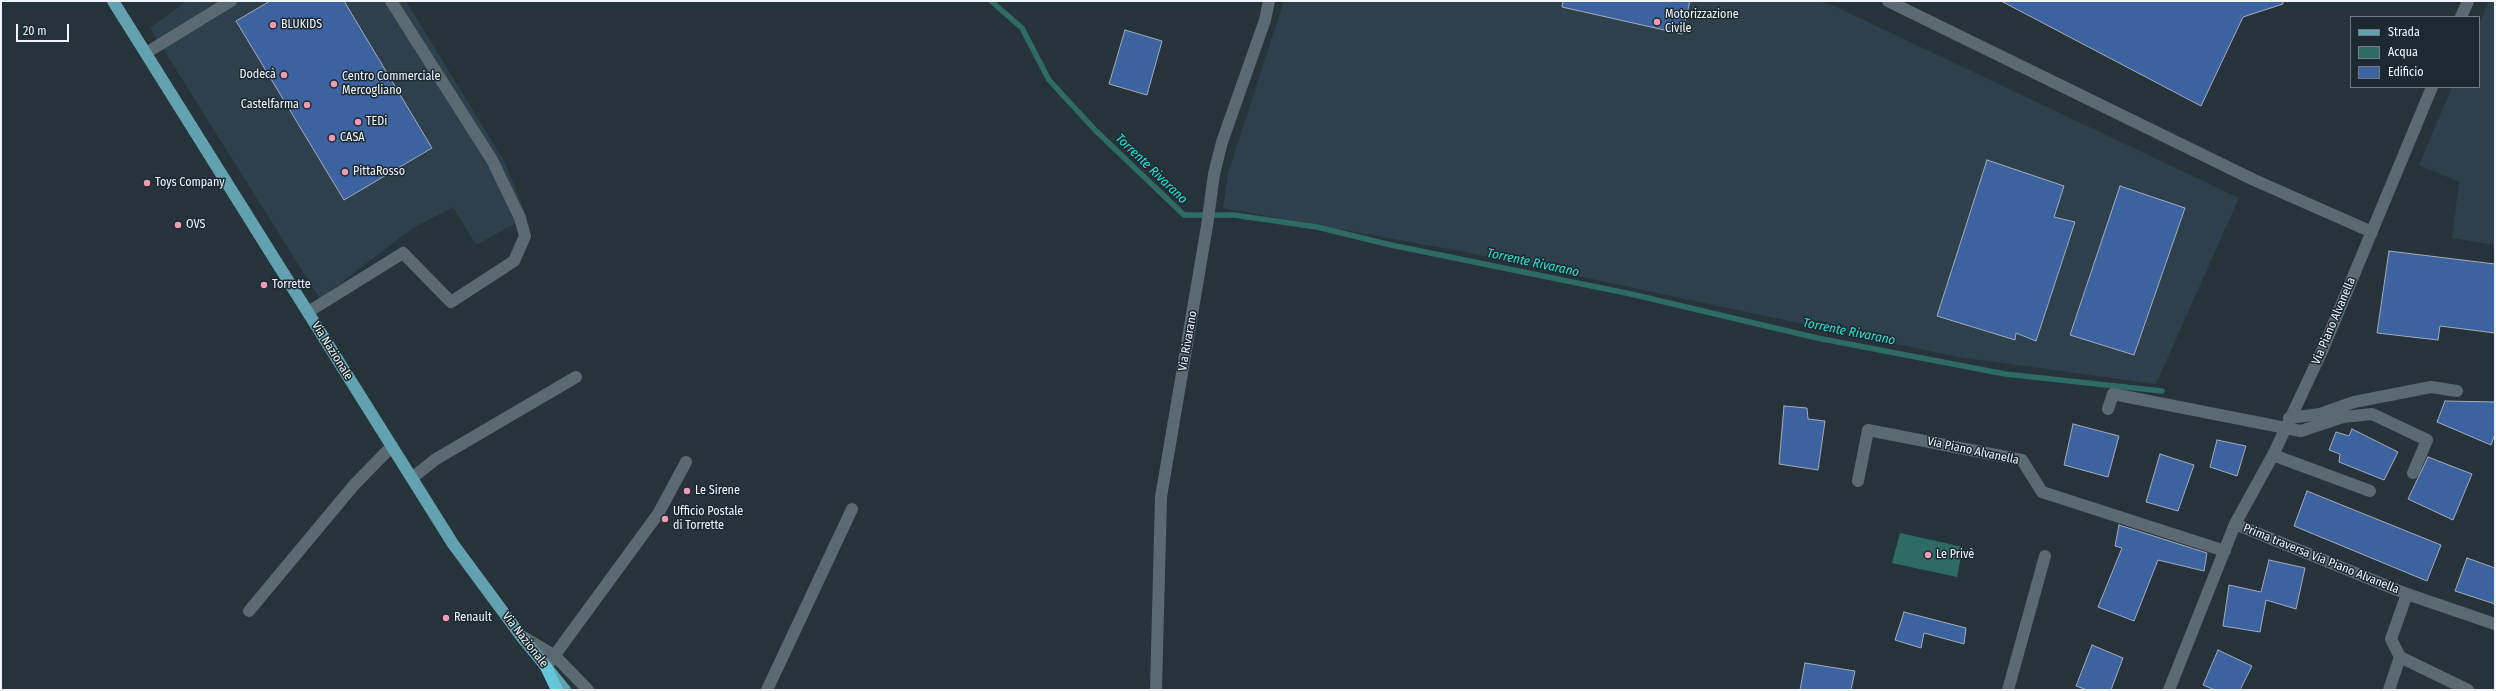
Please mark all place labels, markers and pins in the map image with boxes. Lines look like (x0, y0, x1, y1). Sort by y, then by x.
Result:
place label: Motorizzazione Civile (1665, 8, 1739, 36)
marker: Motorizzazione Civile (1652, 17, 1662, 27)
place label: BLUKIDS (281, 18, 322, 32)
marker: BLUKIDS (268, 20, 278, 30)
place label: Dodecà (239, 68, 276, 82)
marker: Dodecà (279, 70, 289, 80)
place label: Centro Commerciale Mercogliano (342, 70, 440, 98)
marker: Centro Commerciale Mercogliano (329, 79, 339, 89)
place label: Castelfarma (241, 98, 299, 112)
marker: Castelfarma (302, 100, 312, 110)
place label: TEDi (366, 115, 387, 129)
marker: TEDi (353, 117, 363, 127)
place label: CASA (340, 131, 365, 145)
marker: CASA (327, 133, 337, 143)
place label: PittaRosso (353, 165, 405, 179)
marker: PittaRosso (340, 167, 350, 177)
place label: Toys Company (155, 176, 225, 190)
marker: Toys Company (142, 178, 152, 188)
place label: OVS (186, 218, 205, 232)
marker: OVS (173, 220, 183, 230)
place label: Torrette (272, 278, 311, 292)
marker: Torrette (259, 280, 269, 290)
place label: Le Sirene (695, 484, 740, 498)
marker: Le Sirene (682, 486, 692, 496)
place label: Ufficio Postale di Torrette (673, 505, 743, 533)
marker: Ufficio Postale di Torrette (660, 514, 670, 524)
place label: Le Privè (1936, 548, 1974, 562)
marker: Le Privè (1923, 550, 1933, 560)
place label: Renault (454, 611, 492, 625)
marker: Renault (441, 613, 451, 623)

